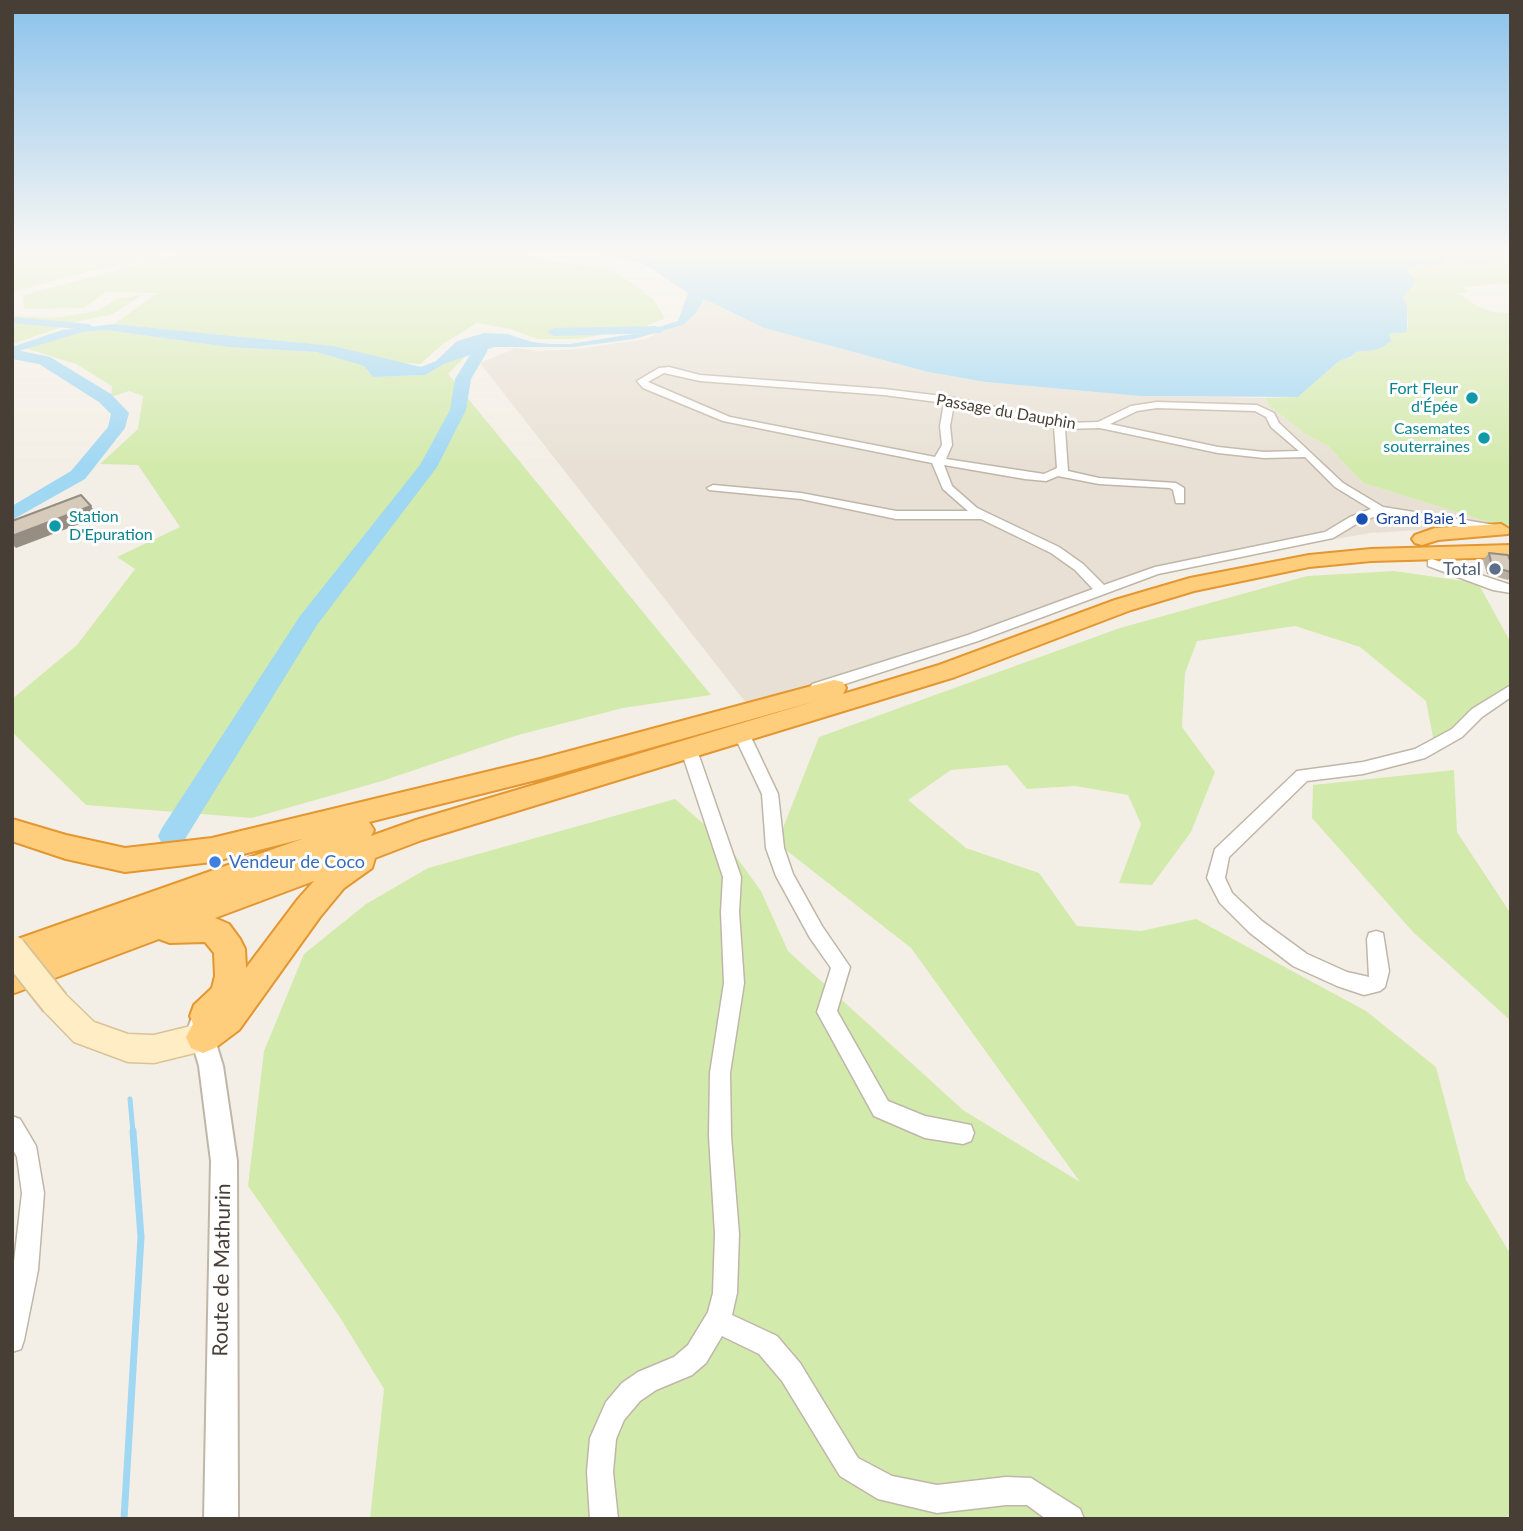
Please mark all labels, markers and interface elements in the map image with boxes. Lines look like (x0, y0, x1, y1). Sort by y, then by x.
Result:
place label: Fort Fleur d'Épée (1389, 379, 1458, 417)
street label: Passage du Dauphin (935, 390, 1077, 434)
marker: Fort Fleur d'Épée (1464, 390, 1480, 406)
place label: Casemates souterraines (1383, 419, 1470, 457)
marker: Casemates souterraines (1476, 430, 1492, 446)
place label: Station D'Epuration (69, 507, 153, 545)
place label: Grand Baie 1 (1376, 509, 1467, 529)
marker: Grand Baie 1 (1354, 511, 1370, 527)
marker: Station D'Epuration (47, 518, 63, 534)
place label: Total (1443, 558, 1481, 580)
marker: Total (1487, 561, 1503, 577)
place label: Vendeur de Coco (229, 851, 365, 873)
marker: Vendeur de Coco (207, 854, 223, 870)
street label: Route de Mathurin (208, 1183, 236, 1357)

